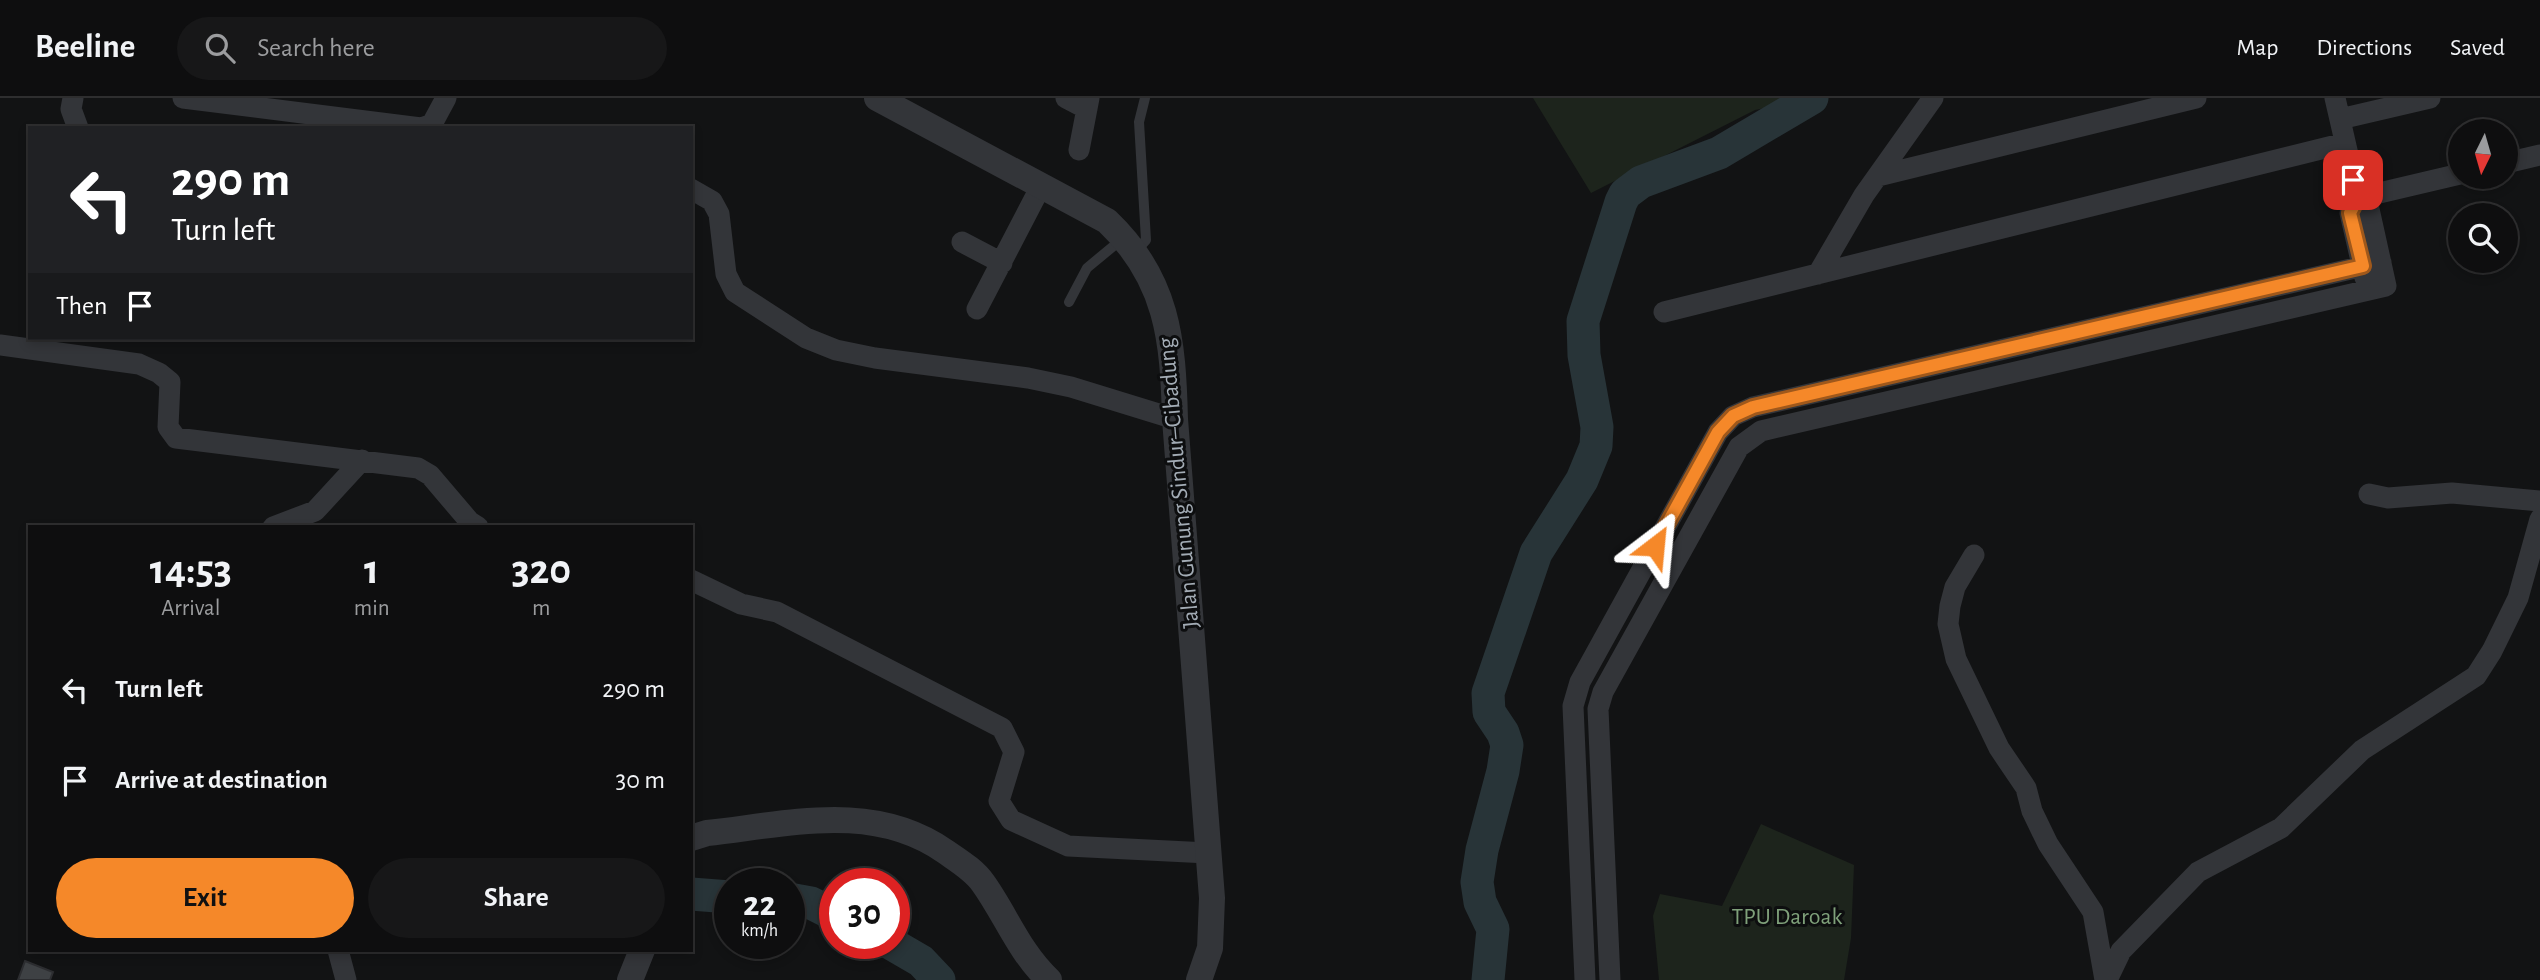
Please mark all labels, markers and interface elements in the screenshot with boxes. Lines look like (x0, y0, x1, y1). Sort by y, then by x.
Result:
search box (177, 17, 667, 80)
icon: search (201, 29, 239, 67)
text: Beeline (35, 31, 135, 64)
text: Search here (257, 35, 375, 61)
text: Map (2236, 36, 2278, 60)
text: Directions (2316, 36, 2412, 60)
text: Saved (2450, 36, 2505, 60)
north arrow (2448, 119, 2518, 189)
map controls (2448, 119, 2518, 273)
pin (2323, 150, 2383, 210)
icon: left (56, 154, 147, 245)
text: 290 m (171, 156, 290, 205)
icon: arrive (2334, 161, 2372, 199)
button: search (2448, 203, 2518, 273)
text: Turn left (171, 214, 275, 246)
icon: arrive (121, 287, 159, 325)
text: Then (56, 293, 107, 319)
street label: Jalan Gunung Sindur–Cibadung (1154, 336, 1204, 629)
position arrow (1618, 509, 1692, 583)
text: 14:53 (150, 549, 232, 591)
text: 1 (364, 549, 379, 591)
text: 320 (511, 549, 571, 591)
text: Arrival (161, 597, 220, 620)
text: min (354, 597, 390, 620)
text: m (532, 597, 551, 620)
icon: left (56, 671, 94, 709)
text: Turn left (115, 676, 203, 702)
text: 290 m (602, 676, 665, 702)
icon: arrive (56, 762, 94, 800)
text: Arrive at destination (115, 767, 328, 793)
text: 30 m (615, 767, 665, 793)
button: Exit (56, 858, 354, 938)
button: Share (368, 858, 665, 938)
speed limit sign: 30 (819, 868, 910, 959)
text: 22 (743, 887, 776, 922)
park label: TPU Daroak (1731, 905, 1843, 929)
text: km/h (741, 922, 778, 940)

